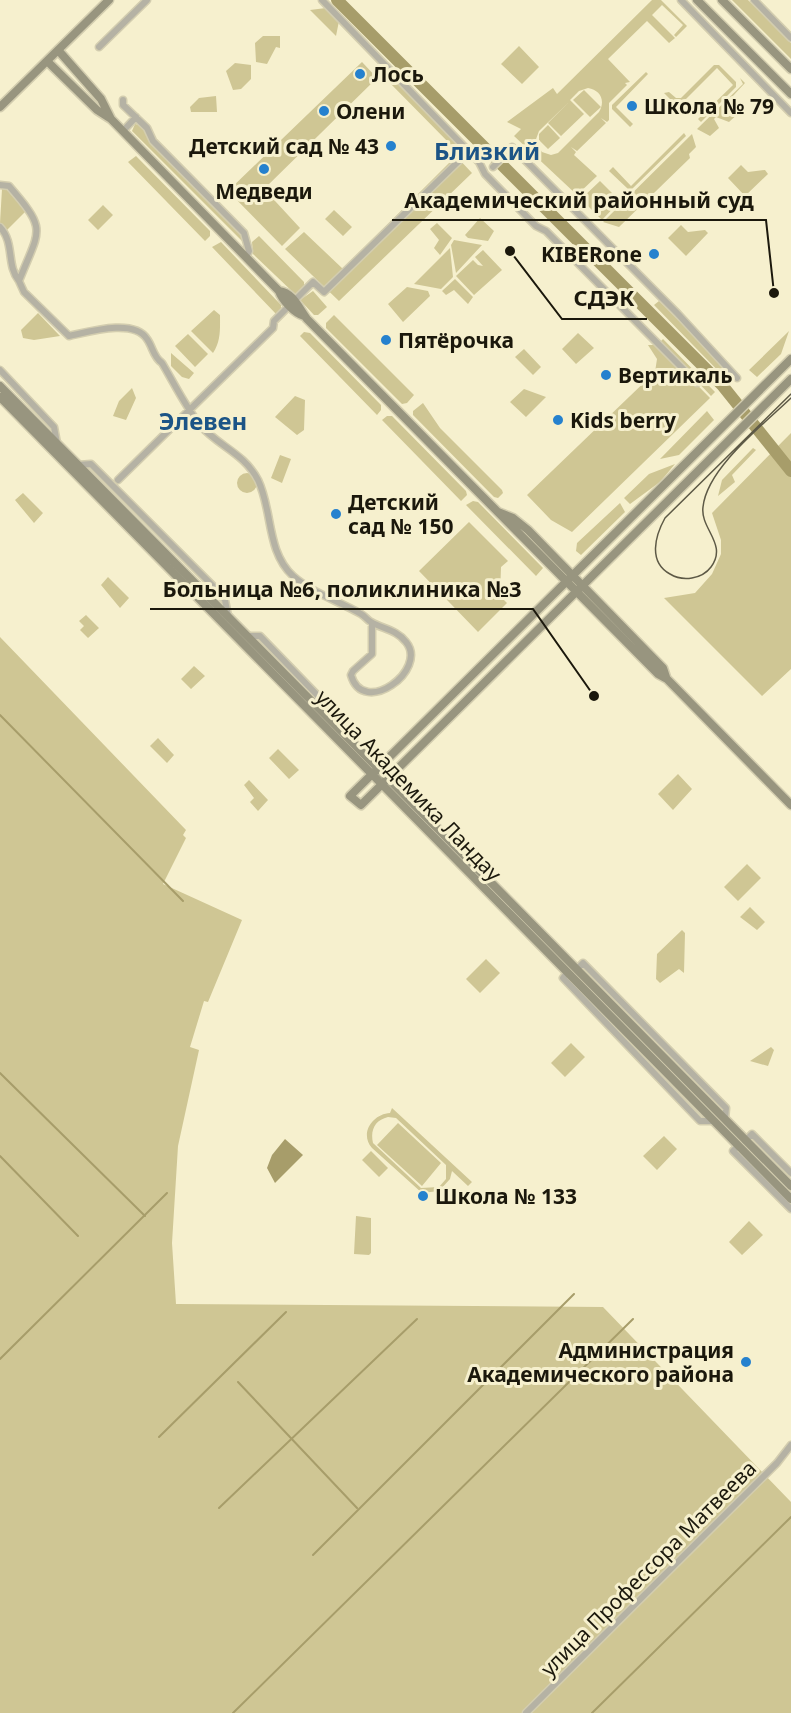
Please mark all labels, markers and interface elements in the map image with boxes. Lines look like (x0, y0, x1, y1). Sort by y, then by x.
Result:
place label: Лось (372, 60, 424, 88)
marker: Лось (353, 67, 367, 81)
place label: Школа № 79 (644, 92, 774, 120)
place label: Олени (336, 97, 405, 125)
marker: Школа № 79 (625, 99, 639, 113)
marker: Олени (317, 104, 331, 118)
place label: Детский сад № 43 (189, 132, 379, 160)
district label: Близкий (434, 134, 540, 167)
marker: Детский сад № 43 (384, 139, 398, 153)
marker: Медведи (257, 162, 271, 176)
place label: Медведи (215, 177, 313, 205)
callout: Академический районный суд (392, 180, 766, 220)
text: Академический районный суд (404, 184, 754, 214)
place label: KIBERone (541, 240, 642, 268)
marker: KIBERone (647, 247, 661, 261)
callout: СДЭК (562, 279, 647, 319)
text: СДЭК (574, 282, 635, 312)
place label: Пятёрочка (398, 326, 514, 354)
marker: Пятёрочка (379, 333, 393, 347)
place label: Вертикаль (618, 361, 733, 389)
marker: Вертикаль (599, 368, 613, 382)
district label: Элевен (159, 404, 247, 437)
place label: Kids berry (570, 406, 676, 434)
marker: Kids berry (551, 413, 565, 427)
place label: Детский сад № 150 (348, 488, 453, 540)
marker: Детский сад № 150 (329, 507, 343, 521)
callout: Больница №6, поликлиника №3 (150, 569, 533, 609)
text: Больница №6, поликлиника №3 (162, 573, 522, 603)
street label: улица Академика Ландау (310, 683, 508, 887)
place label: Школа № 133 (435, 1182, 577, 1210)
marker: Школа № 133 (416, 1189, 430, 1203)
place label: Администрация Академического района (467, 1336, 734, 1388)
marker: Администрация Академического района (739, 1355, 753, 1369)
street label: улица Профессора Матвеева (534, 1454, 762, 1682)

